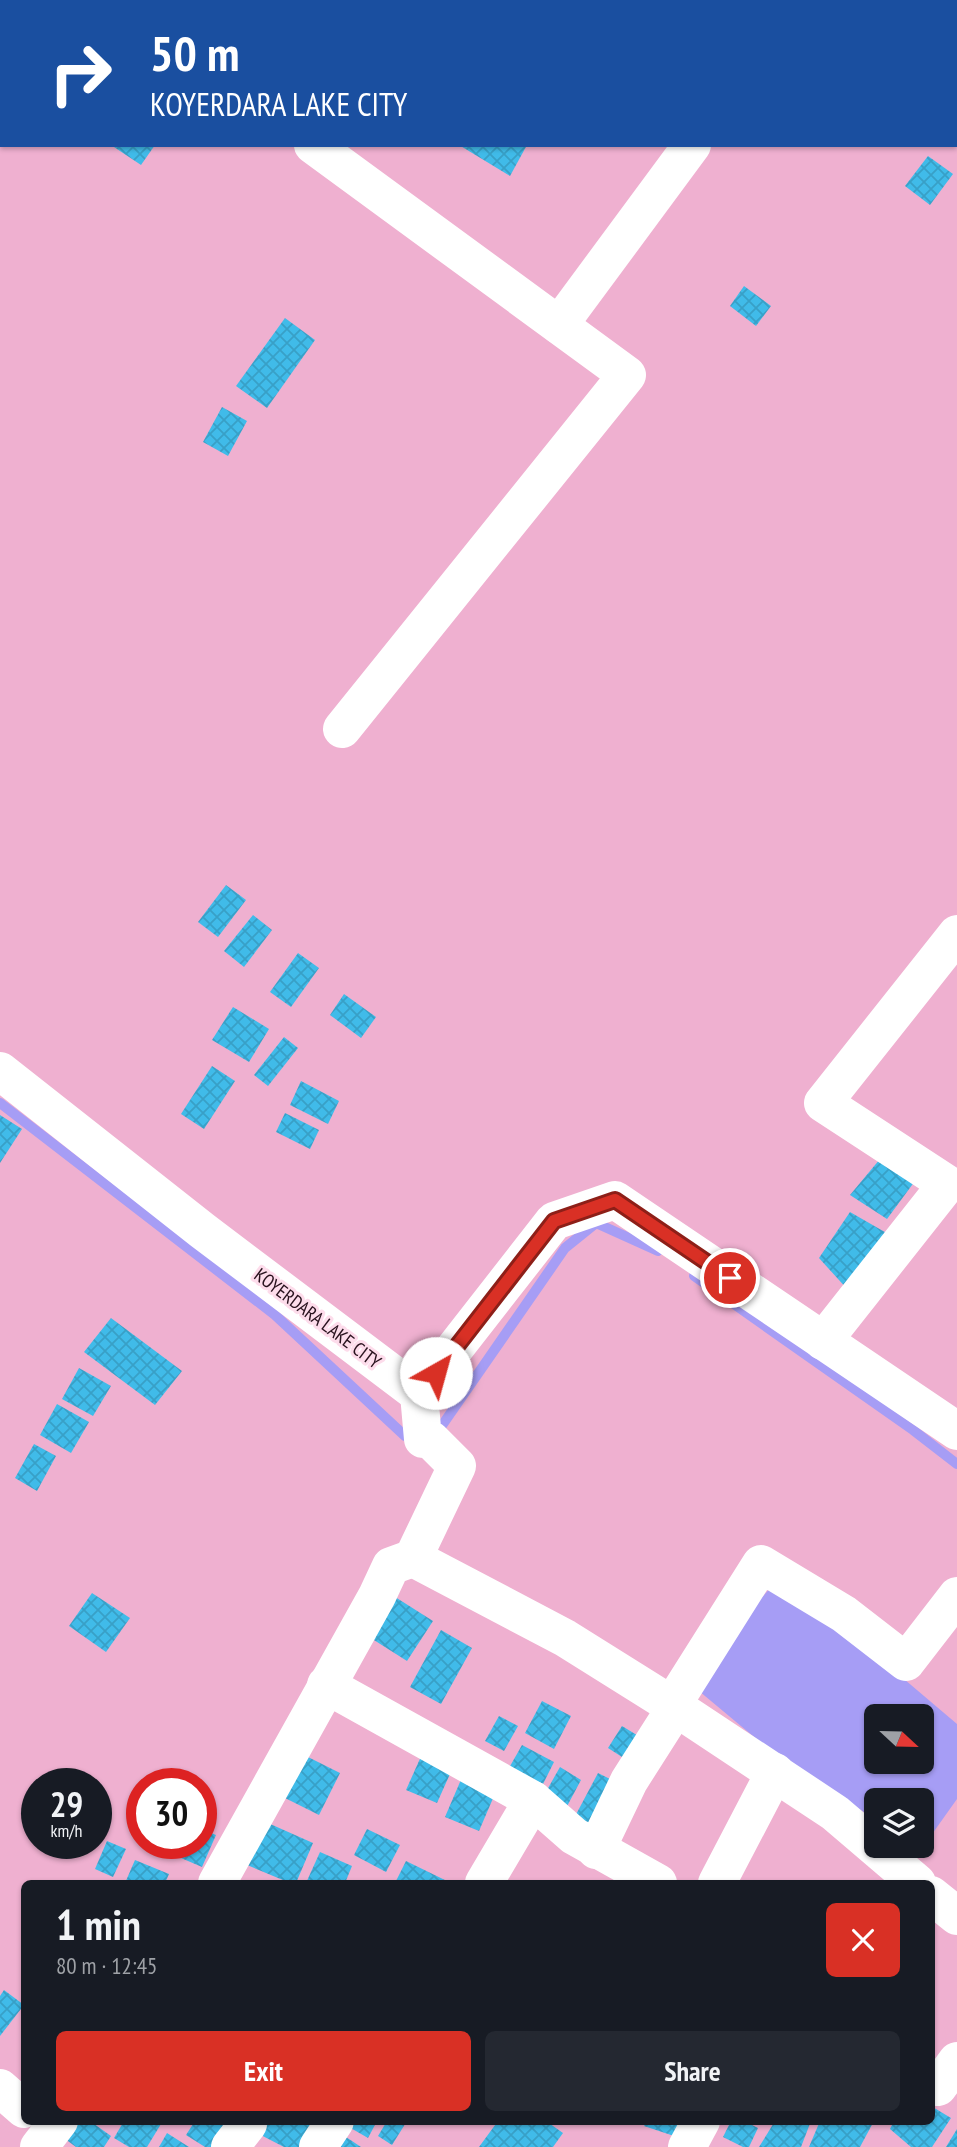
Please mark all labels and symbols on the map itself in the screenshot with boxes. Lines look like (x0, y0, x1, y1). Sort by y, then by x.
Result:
pin (700, 1248, 760, 1308)
street label: KOYERDARA LAKE CITY (250, 1262, 386, 1374)
position arrow (399, 1336, 473, 1410)
north arrow (864, 1704, 934, 1774)
speed limit sign: 30 (126, 1768, 217, 1859)

